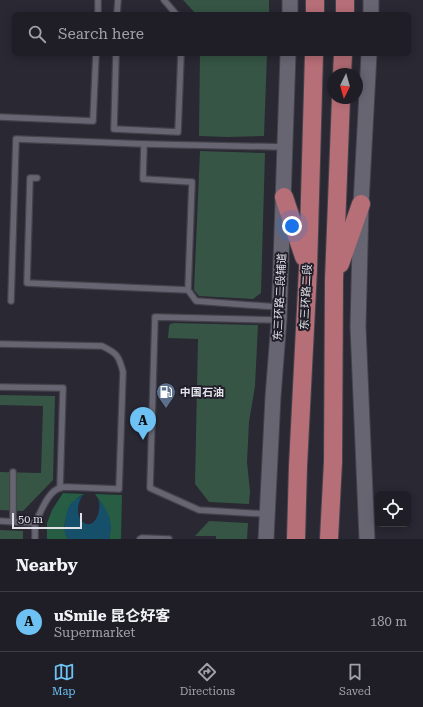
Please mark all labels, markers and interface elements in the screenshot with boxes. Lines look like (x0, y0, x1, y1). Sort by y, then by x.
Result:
search box (12, 12, 411, 56)
icon: search (26, 23, 48, 45)
text: Search here (58, 25, 144, 43)
north arrow (327, 68, 363, 104)
your location (282, 216, 302, 236)
street label: 东三环路二段辅道 (271, 253, 289, 341)
street label: 东三环路二段 (298, 264, 314, 330)
fuel station icon: 中国石油 (155, 381, 177, 409)
place label: 中国石油 (180, 386, 224, 399)
pin: A (130, 407, 156, 440)
map controls (375, 491, 411, 527)
button: locate (375, 491, 411, 527)
scale bar (12, 511, 82, 530)
text: 50 m (18, 513, 43, 526)
text: Nearby (16, 555, 78, 575)
text: uSmile 昆仑好客 (54, 607, 170, 625)
text: A (24, 614, 34, 629)
text: 180 m (370, 614, 407, 629)
text: Supermarket (54, 625, 135, 640)
tab: Map (52, 661, 76, 698)
tab: Directions (180, 661, 235, 698)
tab: Saved (339, 661, 371, 698)

